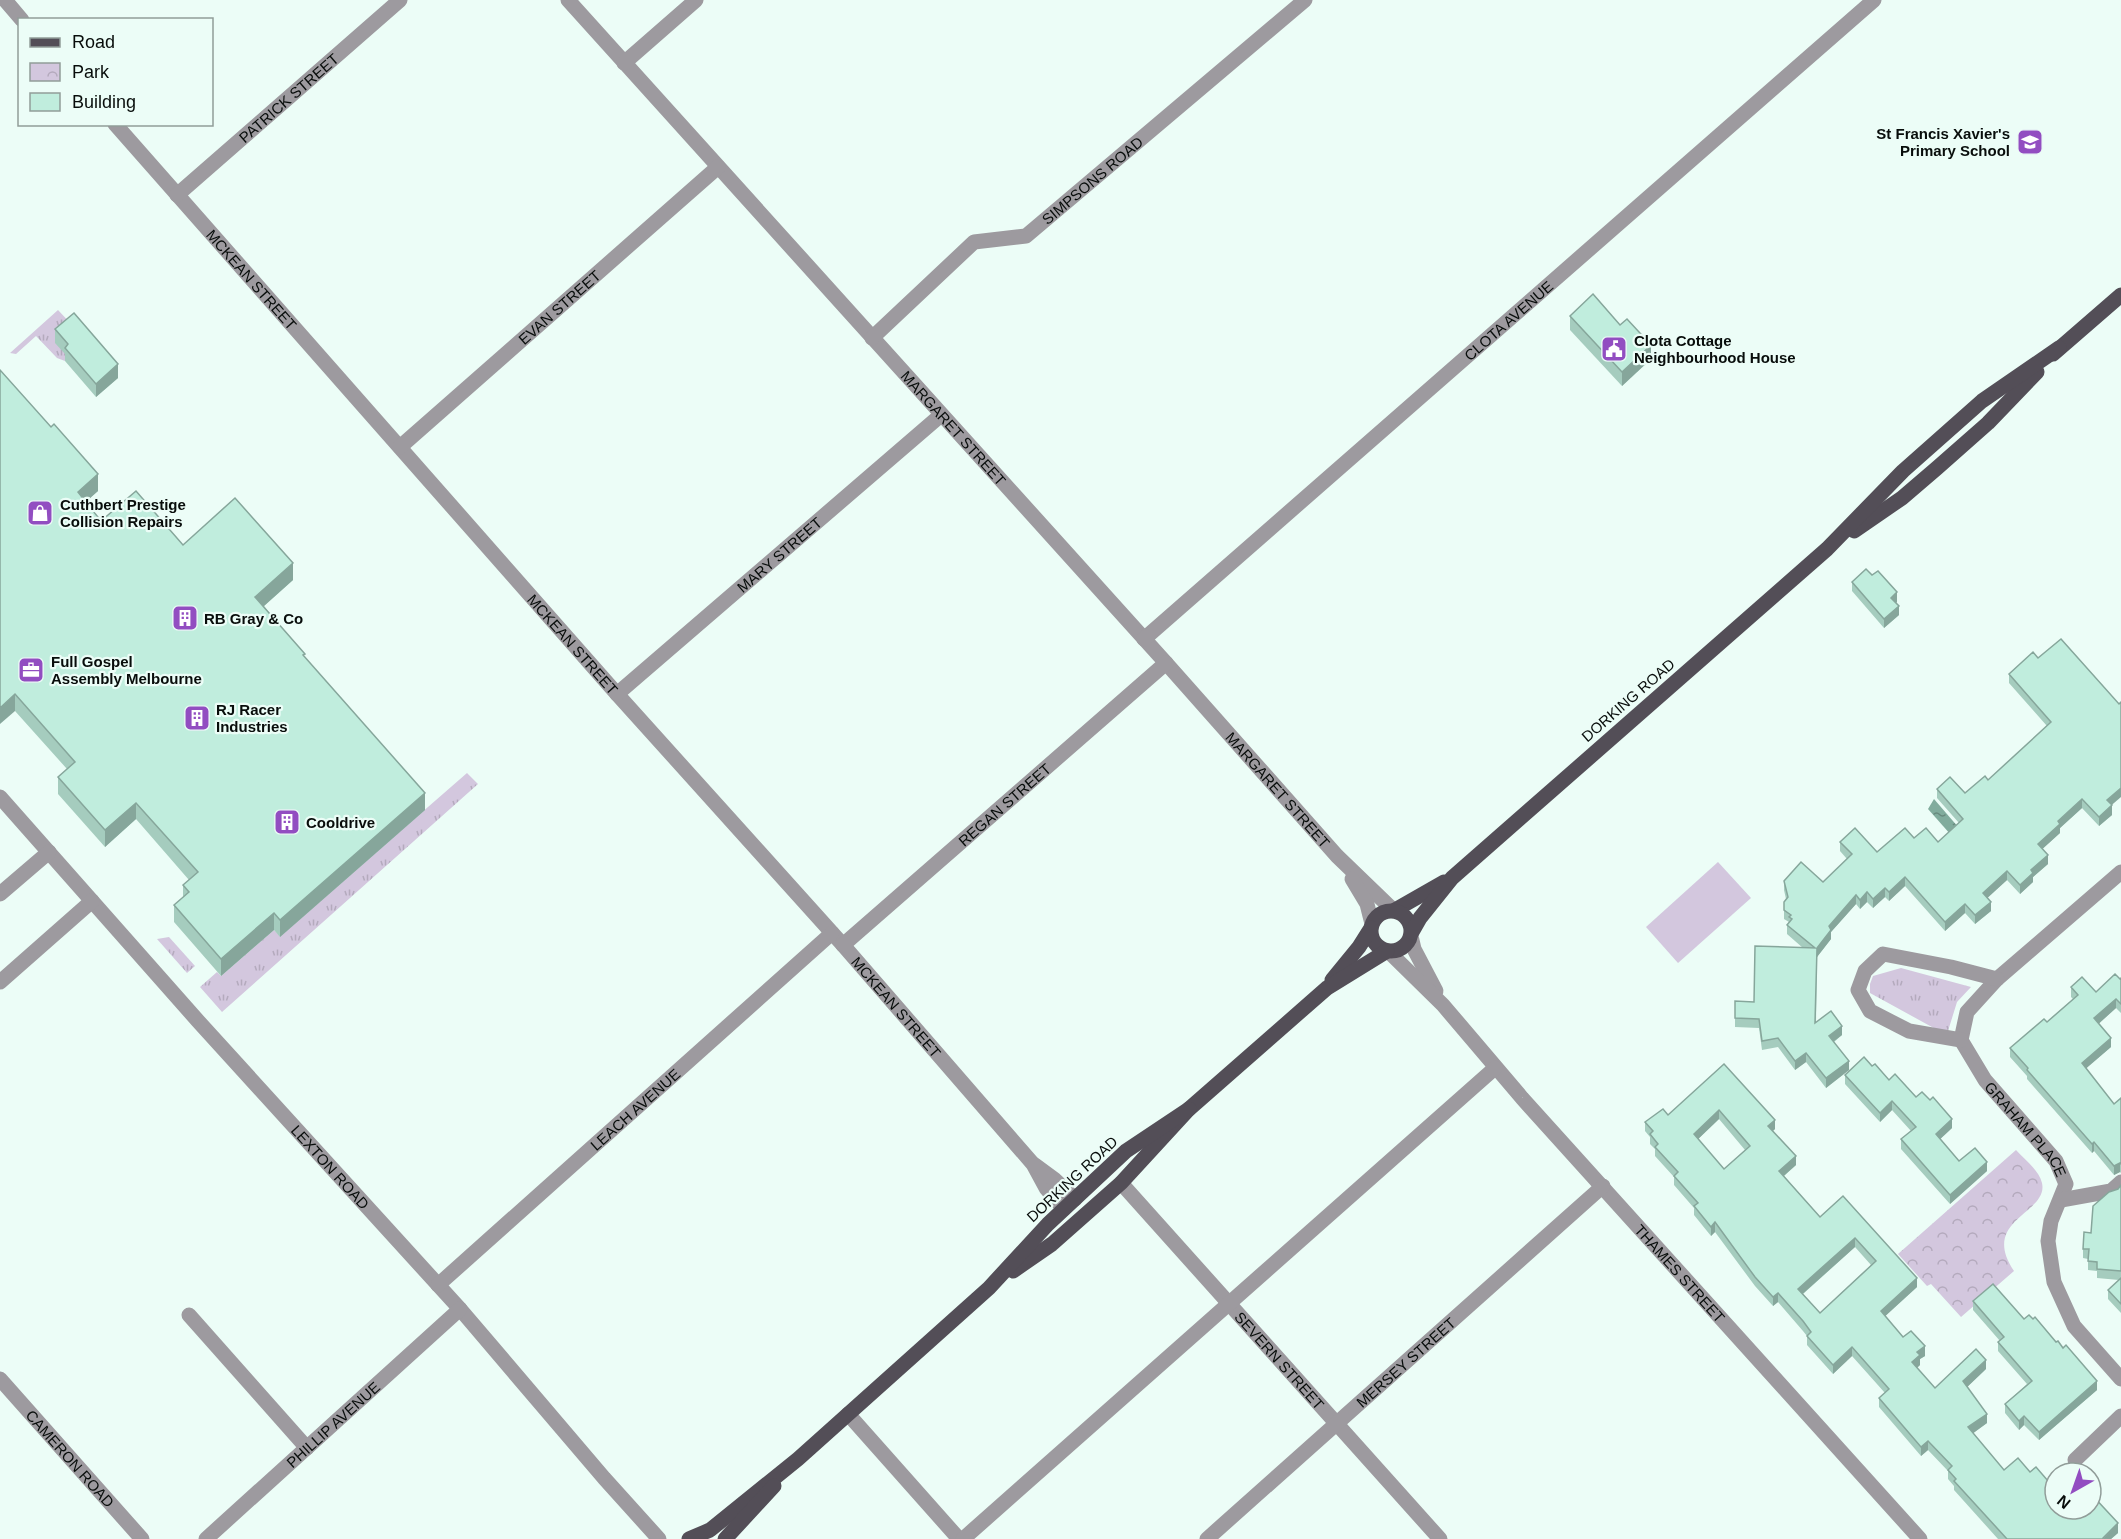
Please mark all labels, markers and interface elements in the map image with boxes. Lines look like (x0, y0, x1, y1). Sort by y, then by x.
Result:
legend (18, 18, 213, 126)
text: Road (72, 32, 115, 52)
street label: PATRICK STREET (235, 50, 342, 146)
text: Park (72, 62, 110, 82)
text: Building (72, 92, 136, 112)
place label: St Francis Xavier's Primary School (1876, 125, 2010, 159)
school or university icon: St Francis Xavier's Primary School (2015, 127, 2045, 157)
street label: SIMPSONS ROAD (1038, 133, 1146, 228)
street label: MCKEAN STREET (203, 226, 300, 333)
street label: EVAN STREET (515, 266, 603, 347)
street label: CLOTA AVENUE (1460, 277, 1556, 364)
place label: Clota Cottage Neighbourhood House (1634, 332, 1796, 366)
public building icon: Clota Cottage Neighbourhood House (1599, 334, 1629, 364)
street label: MARGARET STREET (898, 367, 1010, 488)
place label: Cuthbert Prestige Collision Repairs (60, 496, 186, 530)
shop icon: Cuthbert Prestige Collision Repairs (25, 498, 55, 528)
street label: MARY STREET (733, 513, 825, 595)
street label: MCKEAN STREET (524, 591, 622, 698)
building icon: RB Gray & Co (170, 603, 200, 633)
place label: RB Gray & Co (204, 610, 303, 627)
place label: Full Gospel Assembly Melbourne (51, 653, 202, 687)
office icon: Full Gospel Assembly Melbourne (16, 655, 46, 685)
street label: DORKING ROAD (1578, 655, 1678, 745)
place label: RJ Racer Industries (216, 701, 288, 735)
building icon: RJ Racer Industries (182, 703, 212, 733)
street label: MARGARET STREET (1223, 729, 1334, 851)
street label: REGAN STREET (955, 759, 1054, 849)
building icon: Cooldrive (272, 807, 302, 837)
place label: Cooldrive (306, 814, 375, 831)
street label: MCKEAN STREET (848, 953, 945, 1060)
street label: LEACH AVENUE (587, 1065, 683, 1153)
street label: GRAHAM PLACE (1982, 1078, 2070, 1179)
street label: LEXTON ROAD (288, 1121, 373, 1212)
street label: DORKING ROAD (1023, 1133, 1121, 1225)
street label: THAMES STREET (1632, 1221, 1729, 1326)
street label: SEVERN STREET (1232, 1308, 1328, 1413)
street label: MERSEY STREET (1353, 1314, 1458, 1410)
street label: PHILLIP AVENUE (283, 1378, 383, 1471)
street label: CAMERON ROAD (23, 1406, 118, 1511)
north arrow (2043, 1461, 2103, 1521)
text: N (2054, 1492, 2074, 1512)

